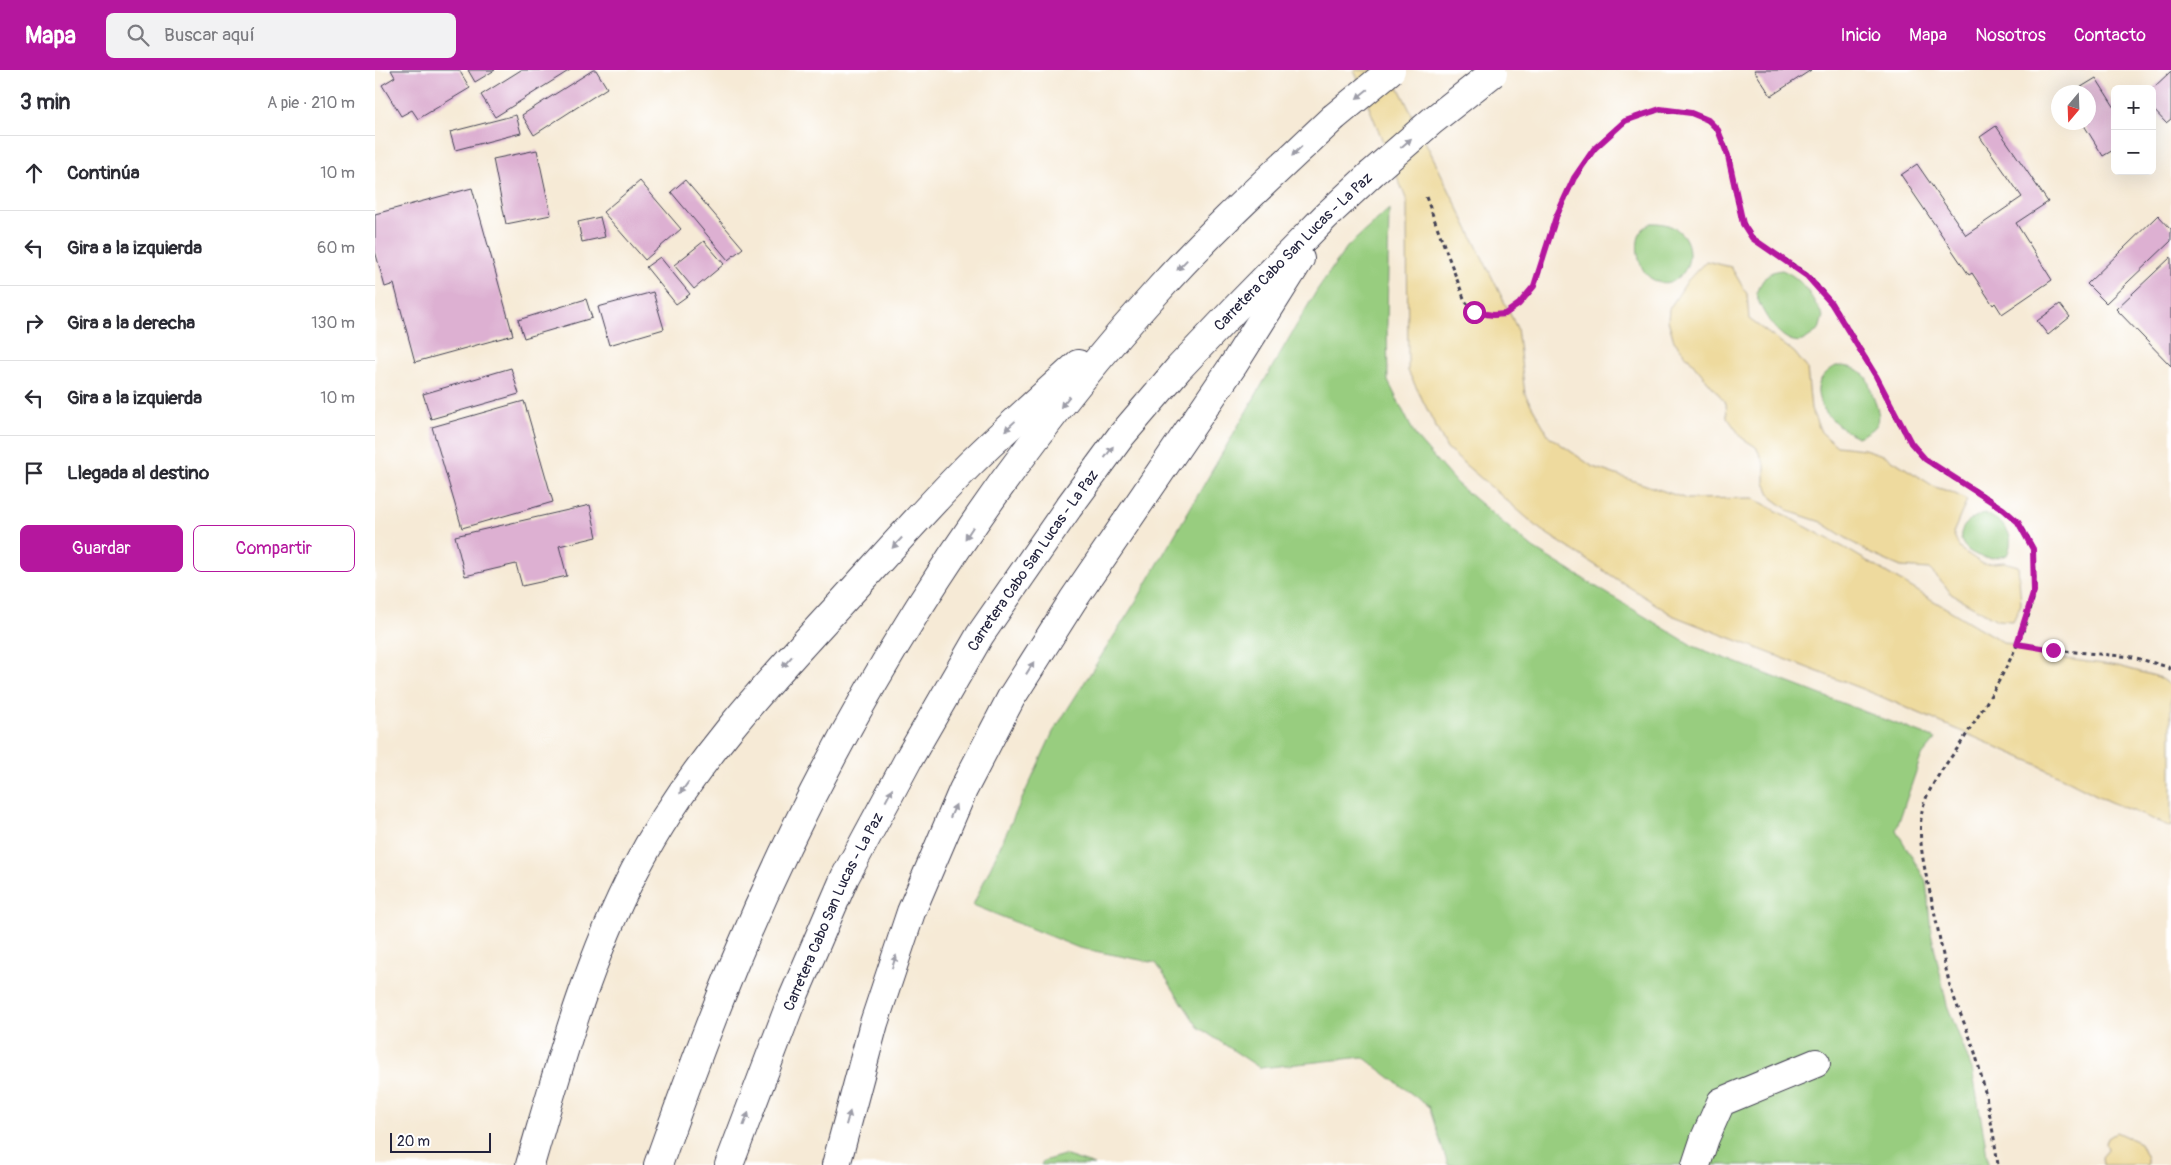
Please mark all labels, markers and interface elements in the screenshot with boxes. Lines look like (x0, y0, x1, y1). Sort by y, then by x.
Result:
search box (106, 13, 456, 58)
text: Mapa (25, 21, 76, 50)
icon: search (124, 21, 152, 49)
text: Buscar aquí (164, 23, 255, 47)
text: Inicio (1840, 24, 1881, 47)
text: Mapa (1909, 24, 1947, 47)
text: Nosotros (1975, 24, 2046, 47)
text: Contacto (2074, 24, 2146, 47)
north arrow (2051, 85, 2096, 130)
map controls (2111, 85, 2156, 175)
button: + (2111, 85, 2156, 130)
one-way arrow (1356, 88, 1369, 99)
text: 3 min (20, 89, 70, 116)
text: A pie · 210 m (267, 93, 355, 113)
button: − (2111, 130, 2156, 175)
one-way arrow (1400, 137, 1412, 149)
one-way arrow (1292, 145, 1304, 157)
icon: ahead (20, 159, 48, 187)
text: Continúa (67, 161, 140, 185)
text: 10 m (320, 163, 355, 183)
street label: Carretera Cabo San Lucas - La Paz (1210, 168, 1376, 335)
icon: left (20, 234, 48, 262)
text: Gira a la izquierda (67, 236, 202, 260)
text: 60 m (317, 238, 355, 258)
one-way arrow (1176, 259, 1188, 271)
route start (1463, 301, 1486, 324)
icon: right (20, 309, 48, 337)
text: Gira a la derecha (67, 311, 195, 335)
text: 130 m (311, 313, 355, 333)
icon: left (20, 384, 48, 412)
text: Gira a la izquierda (67, 386, 202, 410)
text: 10 m (320, 388, 355, 408)
one-way arrow (1059, 395, 1070, 408)
one-way arrow (1005, 420, 1017, 432)
one-way arrow (1104, 445, 1114, 459)
icon: arrive (20, 459, 48, 487)
text: Llegada al destino (67, 461, 209, 485)
street label: Carretera Cabo San Lucas - La Paz (963, 466, 1102, 654)
button: Guardar (20, 525, 183, 572)
button: Compartir (193, 525, 355, 572)
one-way arrow (964, 526, 973, 540)
one-way arrow (891, 536, 903, 548)
route end (2042, 639, 2065, 662)
one-way arrow (781, 656, 793, 668)
one-way arrow (1025, 661, 1035, 674)
one-way arrow (679, 781, 690, 794)
one-way arrow (885, 788, 894, 802)
one-way arrow (950, 804, 958, 818)
street label: Carretera Cabo San Lucas - La Paz (779, 809, 887, 1014)
one-way arrow (890, 954, 898, 969)
one-way arrow (844, 1110, 852, 1125)
one-way arrow (742, 1111, 750, 1126)
scale bar (390, 1130, 491, 1153)
text: 20 m (397, 1133, 430, 1150)

